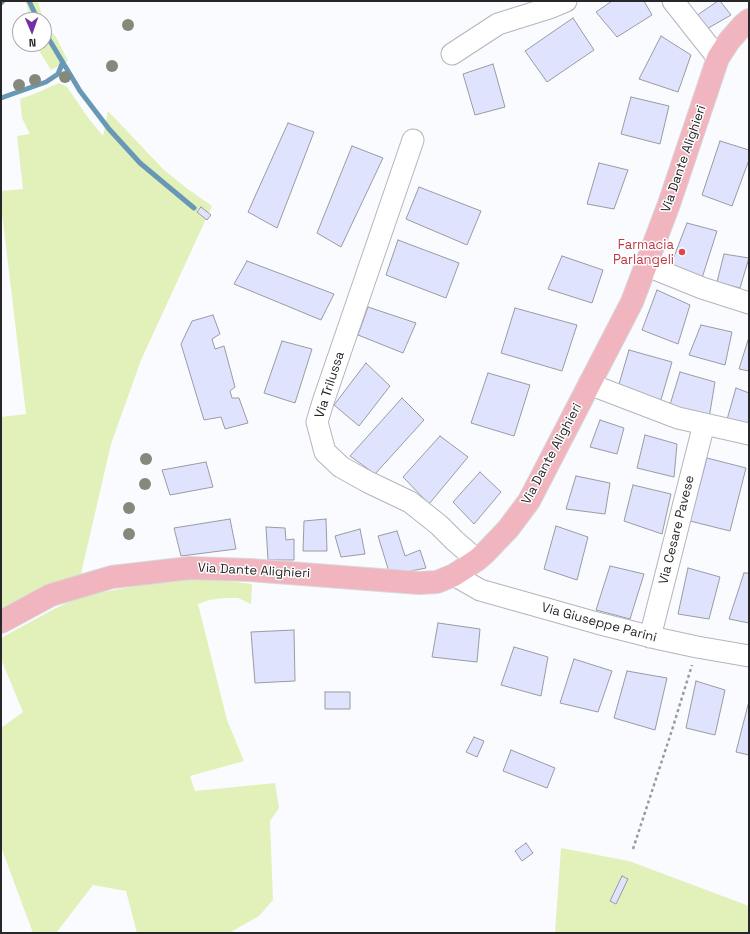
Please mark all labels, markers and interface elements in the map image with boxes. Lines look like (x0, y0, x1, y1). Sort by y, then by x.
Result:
north arrow (12, 12, 52, 52)
text: N (28, 36, 36, 50)
street label: Via Dante Alighieri (658, 103, 710, 215)
place label: Farmacia Parlangeli (613, 237, 674, 268)
marker: Farmacia Parlangeli (677, 247, 687, 257)
street label: Via Trilussa (312, 350, 348, 420)
street label: Via Dante Alighieri (519, 401, 585, 507)
street label: Via Cesare Pavese (656, 474, 698, 586)
street label: Via Dante Alighieri (197, 560, 311, 582)
street label: Via Giuseppe Parini (540, 600, 658, 646)

